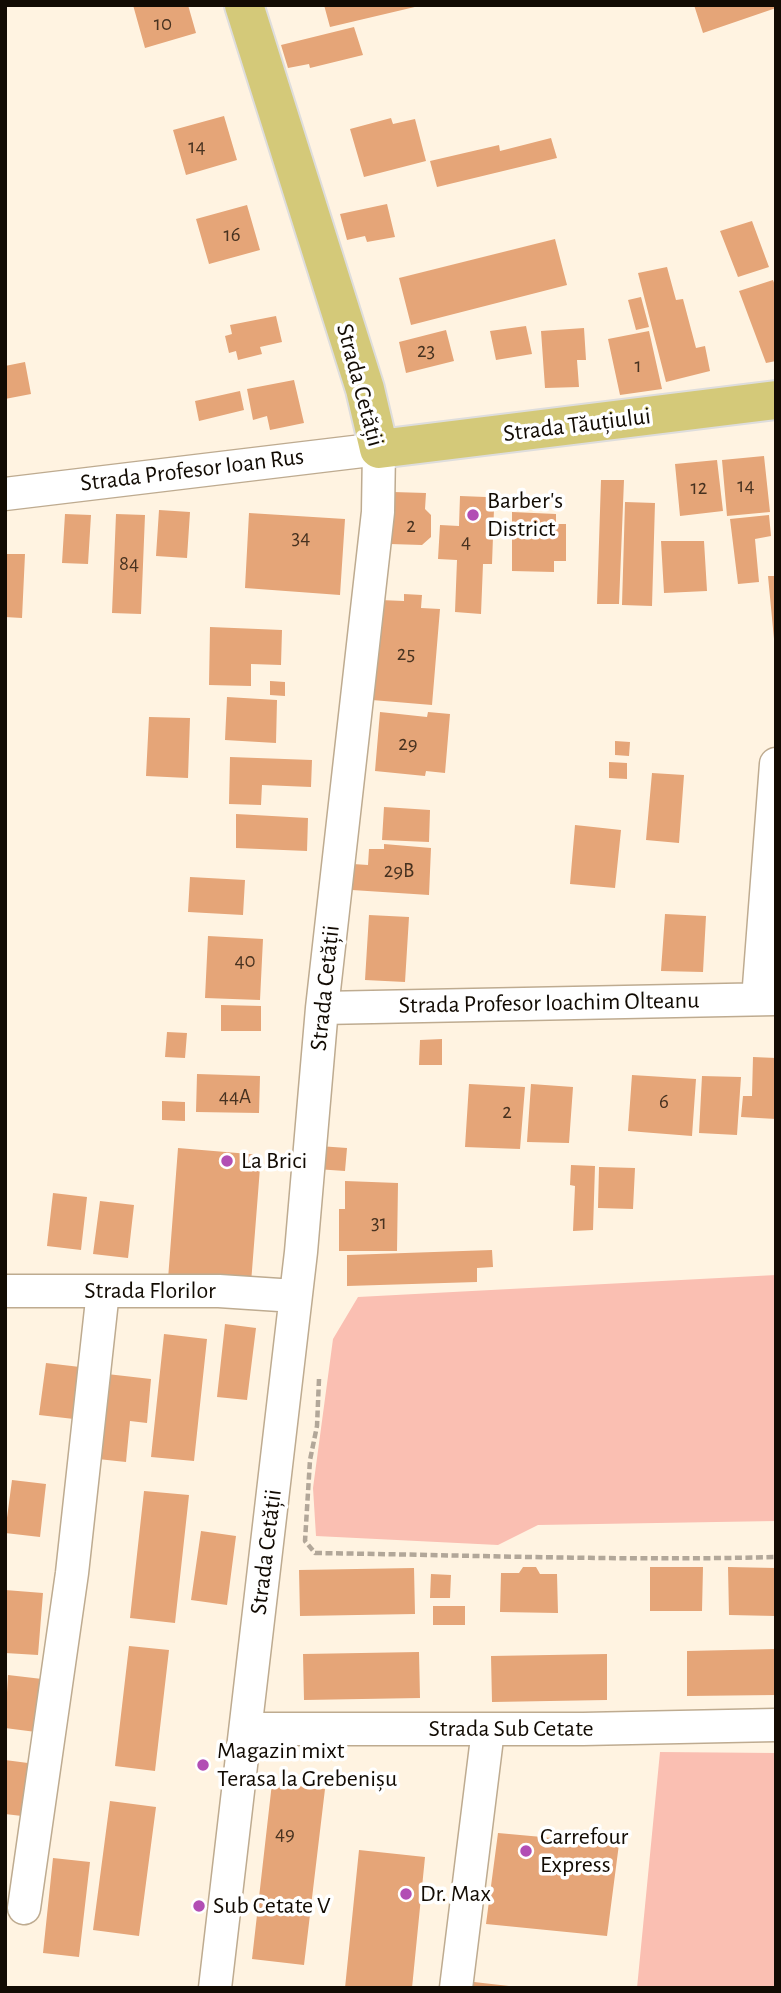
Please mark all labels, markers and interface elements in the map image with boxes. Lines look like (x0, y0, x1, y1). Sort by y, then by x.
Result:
house number: 10 (154, 11, 172, 37)
house number: 14 (188, 134, 206, 160)
house number: 16 (223, 222, 241, 248)
street label: Strada Cetății (330, 320, 390, 450)
house number: 23 (417, 338, 435, 364)
house number: 1 (634, 353, 642, 379)
street label: Strada Tăuțiului (502, 402, 652, 448)
street label: Strada Profesor Ioan Rus (79, 442, 305, 498)
house number: 14 (737, 473, 755, 499)
house number: 12 (691, 475, 707, 501)
place label: Barber's District (487, 487, 563, 543)
marker: Barber's District (465, 507, 481, 523)
house number: 2 (406, 513, 416, 539)
house number: 34 (292, 525, 310, 551)
house number: 4 (461, 529, 471, 555)
house number: 84 (119, 551, 139, 577)
house number: 25 (397, 641, 415, 667)
house number: 29 (398, 731, 418, 757)
house number: 29B (384, 858, 414, 884)
street label: Strada Cetății (304, 924, 346, 1052)
house number: 40 (234, 948, 256, 974)
street label: Strada Profesor Ioachim Olteanu (398, 986, 700, 1020)
house number: 44A (219, 1084, 251, 1110)
house number: 6 (659, 1089, 669, 1115)
house number: 2 (502, 1099, 512, 1125)
place label: La Brici (241, 1147, 307, 1175)
marker: La Brici (219, 1153, 235, 1169)
house number: 31 (371, 1210, 387, 1236)
street label: Strada Florilor (84, 1277, 216, 1305)
street label: Strada Cetății (244, 1488, 288, 1616)
street label: Strada Sub Cetate (428, 1715, 594, 1743)
place label: Magazin mixt Terasa la Grebenișu (217, 1737, 397, 1793)
marker: Magazin mixt Terasa la Grebenișu (195, 1757, 211, 1773)
house number: 49 (275, 1821, 295, 1847)
place label: Carrefour Express (540, 1823, 628, 1879)
marker: Carrefour Express (518, 1843, 534, 1859)
place label: Dr. Max (420, 1880, 491, 1908)
marker: Dr. Max (398, 1886, 414, 1902)
place label: Sub Cetate V (213, 1892, 331, 1920)
marker: Sub Cetate V (191, 1898, 207, 1914)

